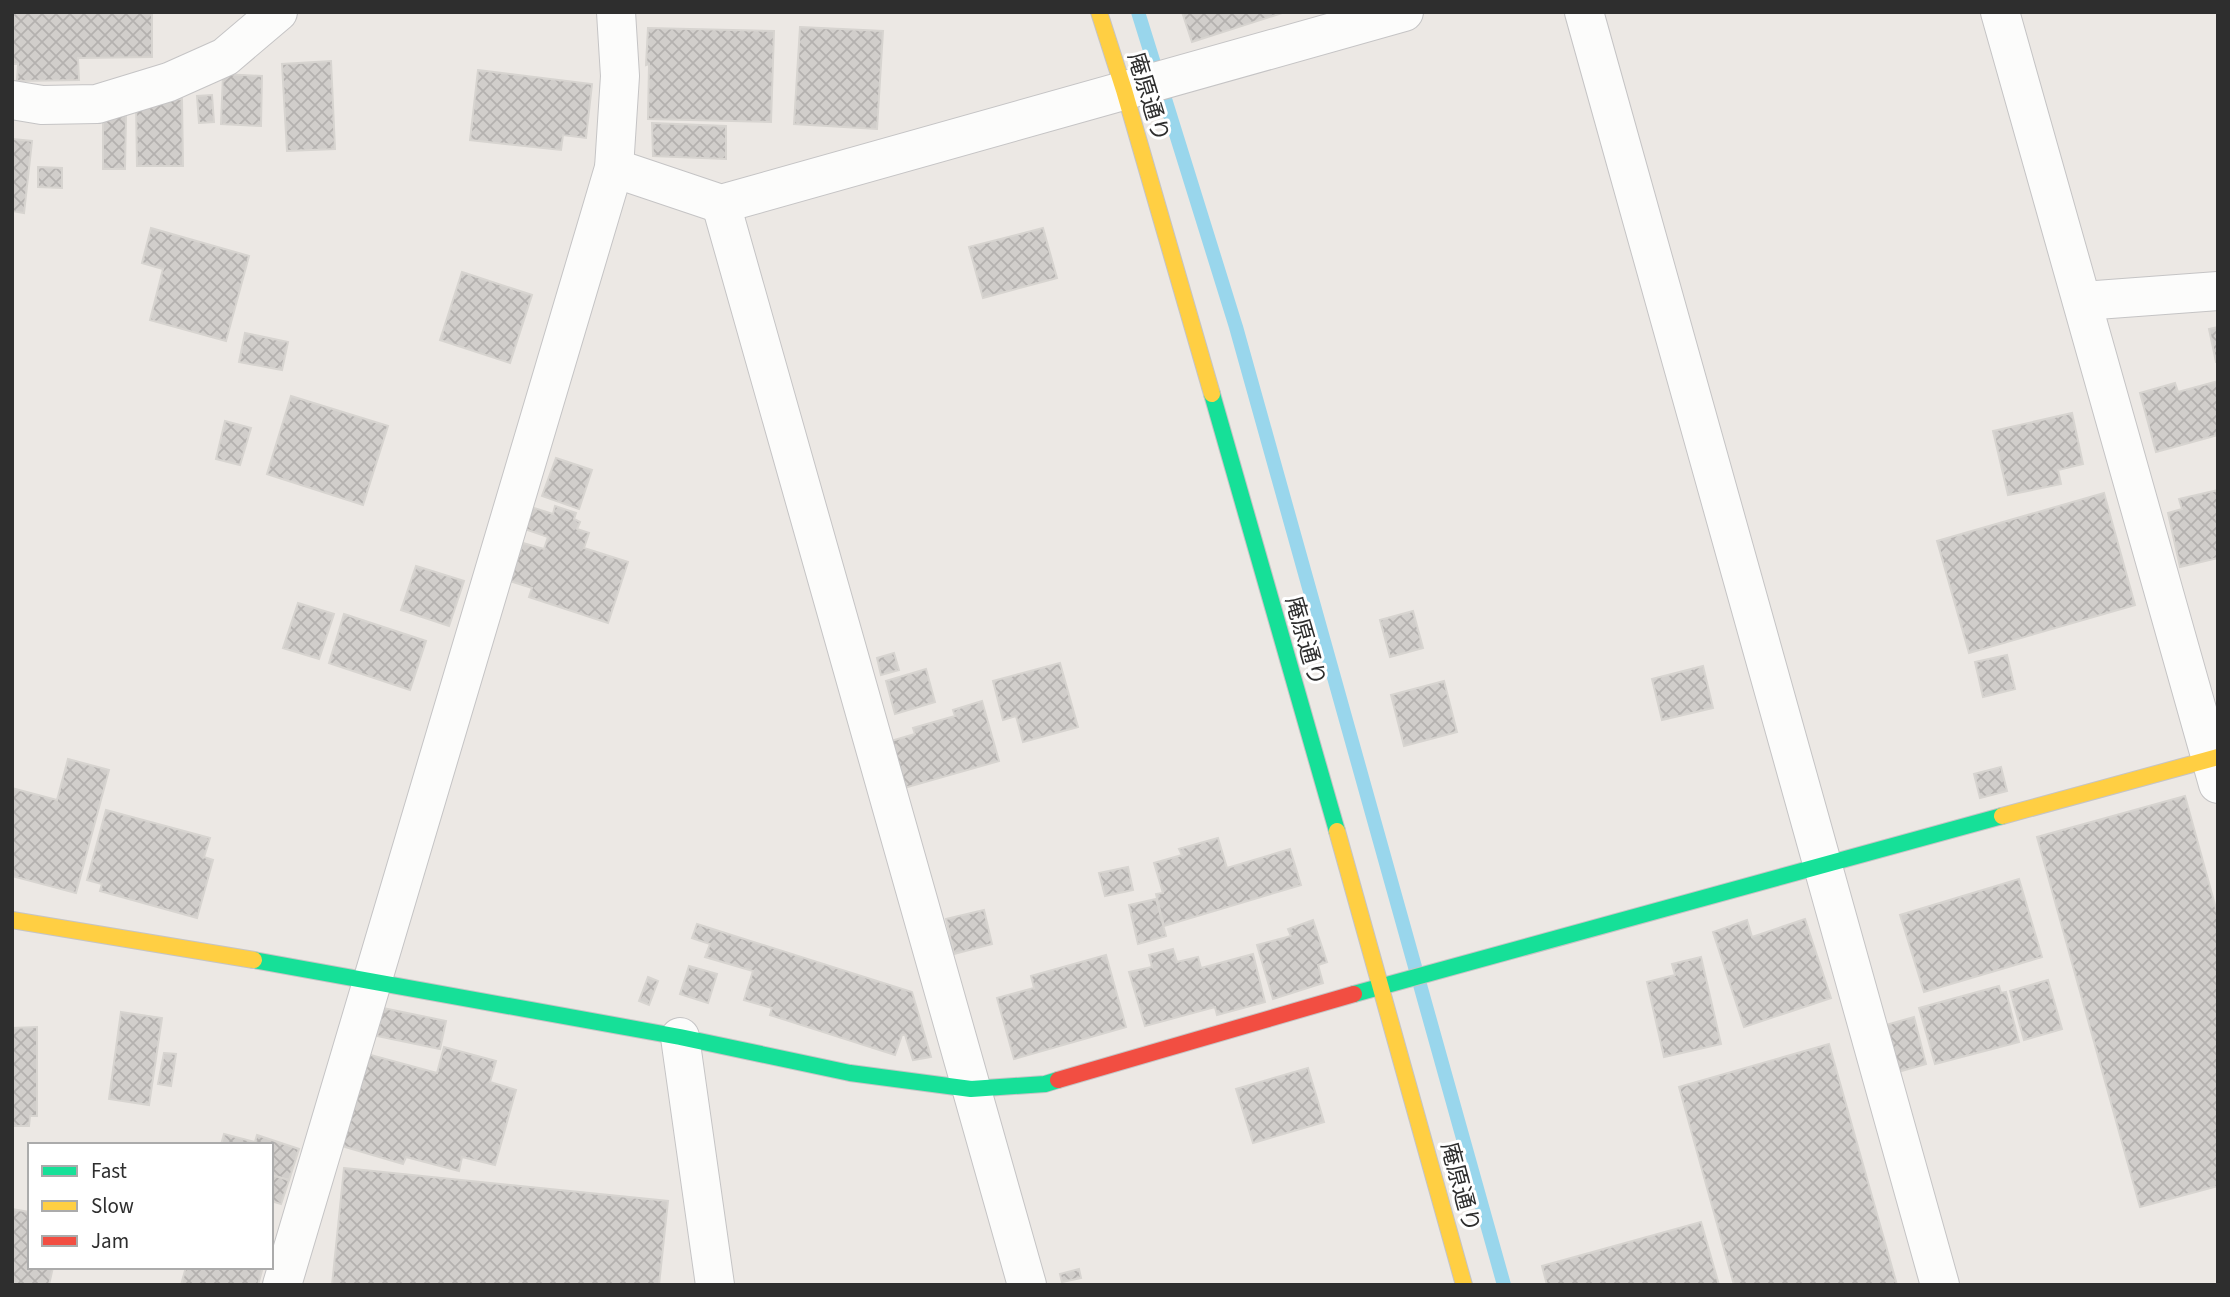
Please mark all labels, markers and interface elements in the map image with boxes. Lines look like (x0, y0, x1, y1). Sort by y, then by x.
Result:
street label: 庵原通り (1119, 48, 1178, 146)
street label: 庵原通り (1277, 592, 1334, 690)
street label: 庵原通り (1433, 1138, 1488, 1236)
legend (28, 1143, 273, 1269)
text: Fast (91, 1156, 127, 1186)
text: Slow (91, 1191, 134, 1221)
text: Jam (91, 1226, 129, 1256)

